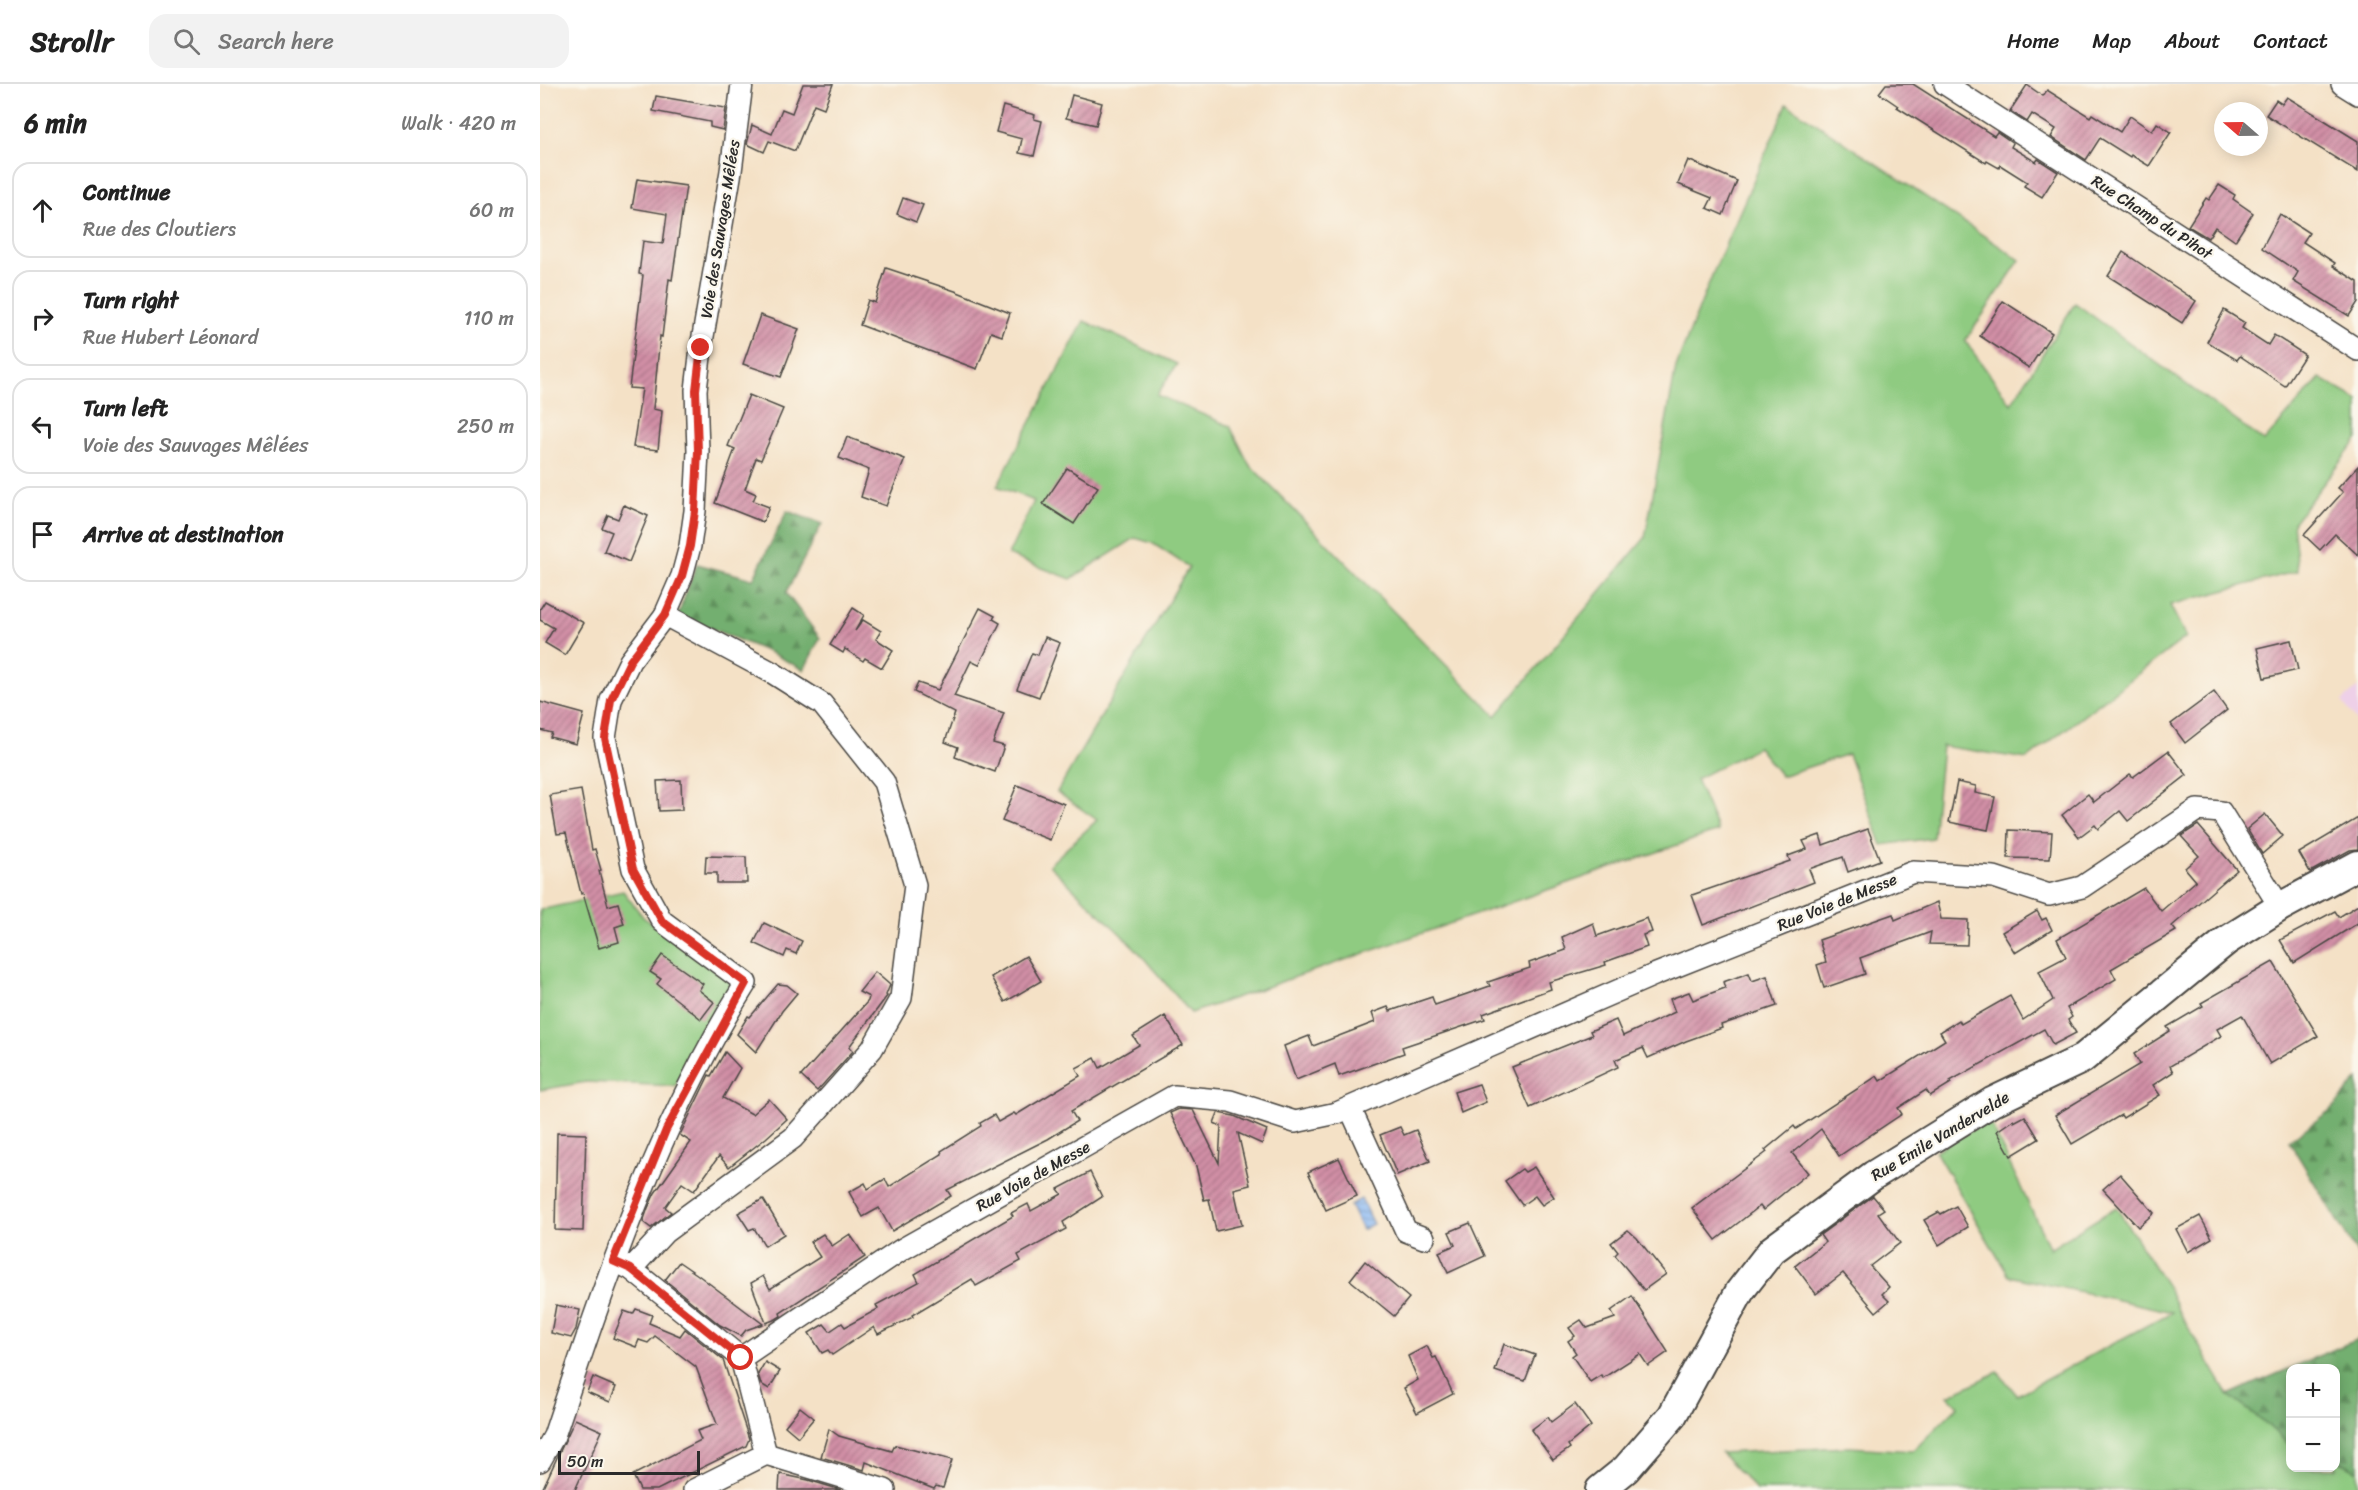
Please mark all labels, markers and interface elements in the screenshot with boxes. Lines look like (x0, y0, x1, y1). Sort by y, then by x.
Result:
search box (149, 14, 569, 68)
text: Strollr (30, 17, 113, 66)
text: Search here (218, 22, 334, 61)
text: Home (2007, 22, 2059, 60)
text: Map (2092, 22, 2131, 60)
text: About (2164, 22, 2221, 60)
text: Contact (2254, 22, 2328, 60)
icon: search (170, 25, 203, 58)
text: 6 min (24, 100, 87, 146)
north arrow (2214, 102, 2268, 156)
text: Walk · 420 m (401, 106, 516, 141)
street label: Voie des Sauvages Mêlées (692, 137, 749, 320)
street label: Rue Champ du Pihot (2085, 167, 2219, 268)
text: Continue (83, 173, 171, 212)
text: 60 m (469, 193, 514, 228)
icon: ahead (26, 194, 59, 227)
text: Rue des Cloutiers (83, 212, 236, 247)
text: Turn right (83, 281, 178, 320)
text: 110 m (464, 301, 514, 336)
icon: right (26, 302, 59, 335)
text: Rue Hubert Léonard (83, 320, 258, 355)
route end (687, 334, 713, 360)
text: Turn left (83, 389, 168, 428)
text: 250 m (457, 409, 514, 444)
icon: left (26, 410, 59, 443)
text: Voie des Sauvages Mêlées (83, 428, 308, 463)
text: Arrive at destination (83, 515, 284, 554)
icon: arrive (26, 518, 59, 551)
street label: Rue Voie de Messe (1773, 865, 1901, 939)
street label: Rue Emile Vandervelde (1865, 1083, 2015, 1189)
street label: Rue Voie de Messe (970, 1132, 1096, 1220)
route start (727, 1344, 753, 1370)
map controls (2286, 1364, 2340, 1472)
button: + (2286, 1364, 2340, 1418)
button: − (2286, 1418, 2340, 1472)
text: 50 m (567, 1447, 603, 1476)
scale bar (558, 1448, 700, 1476)

